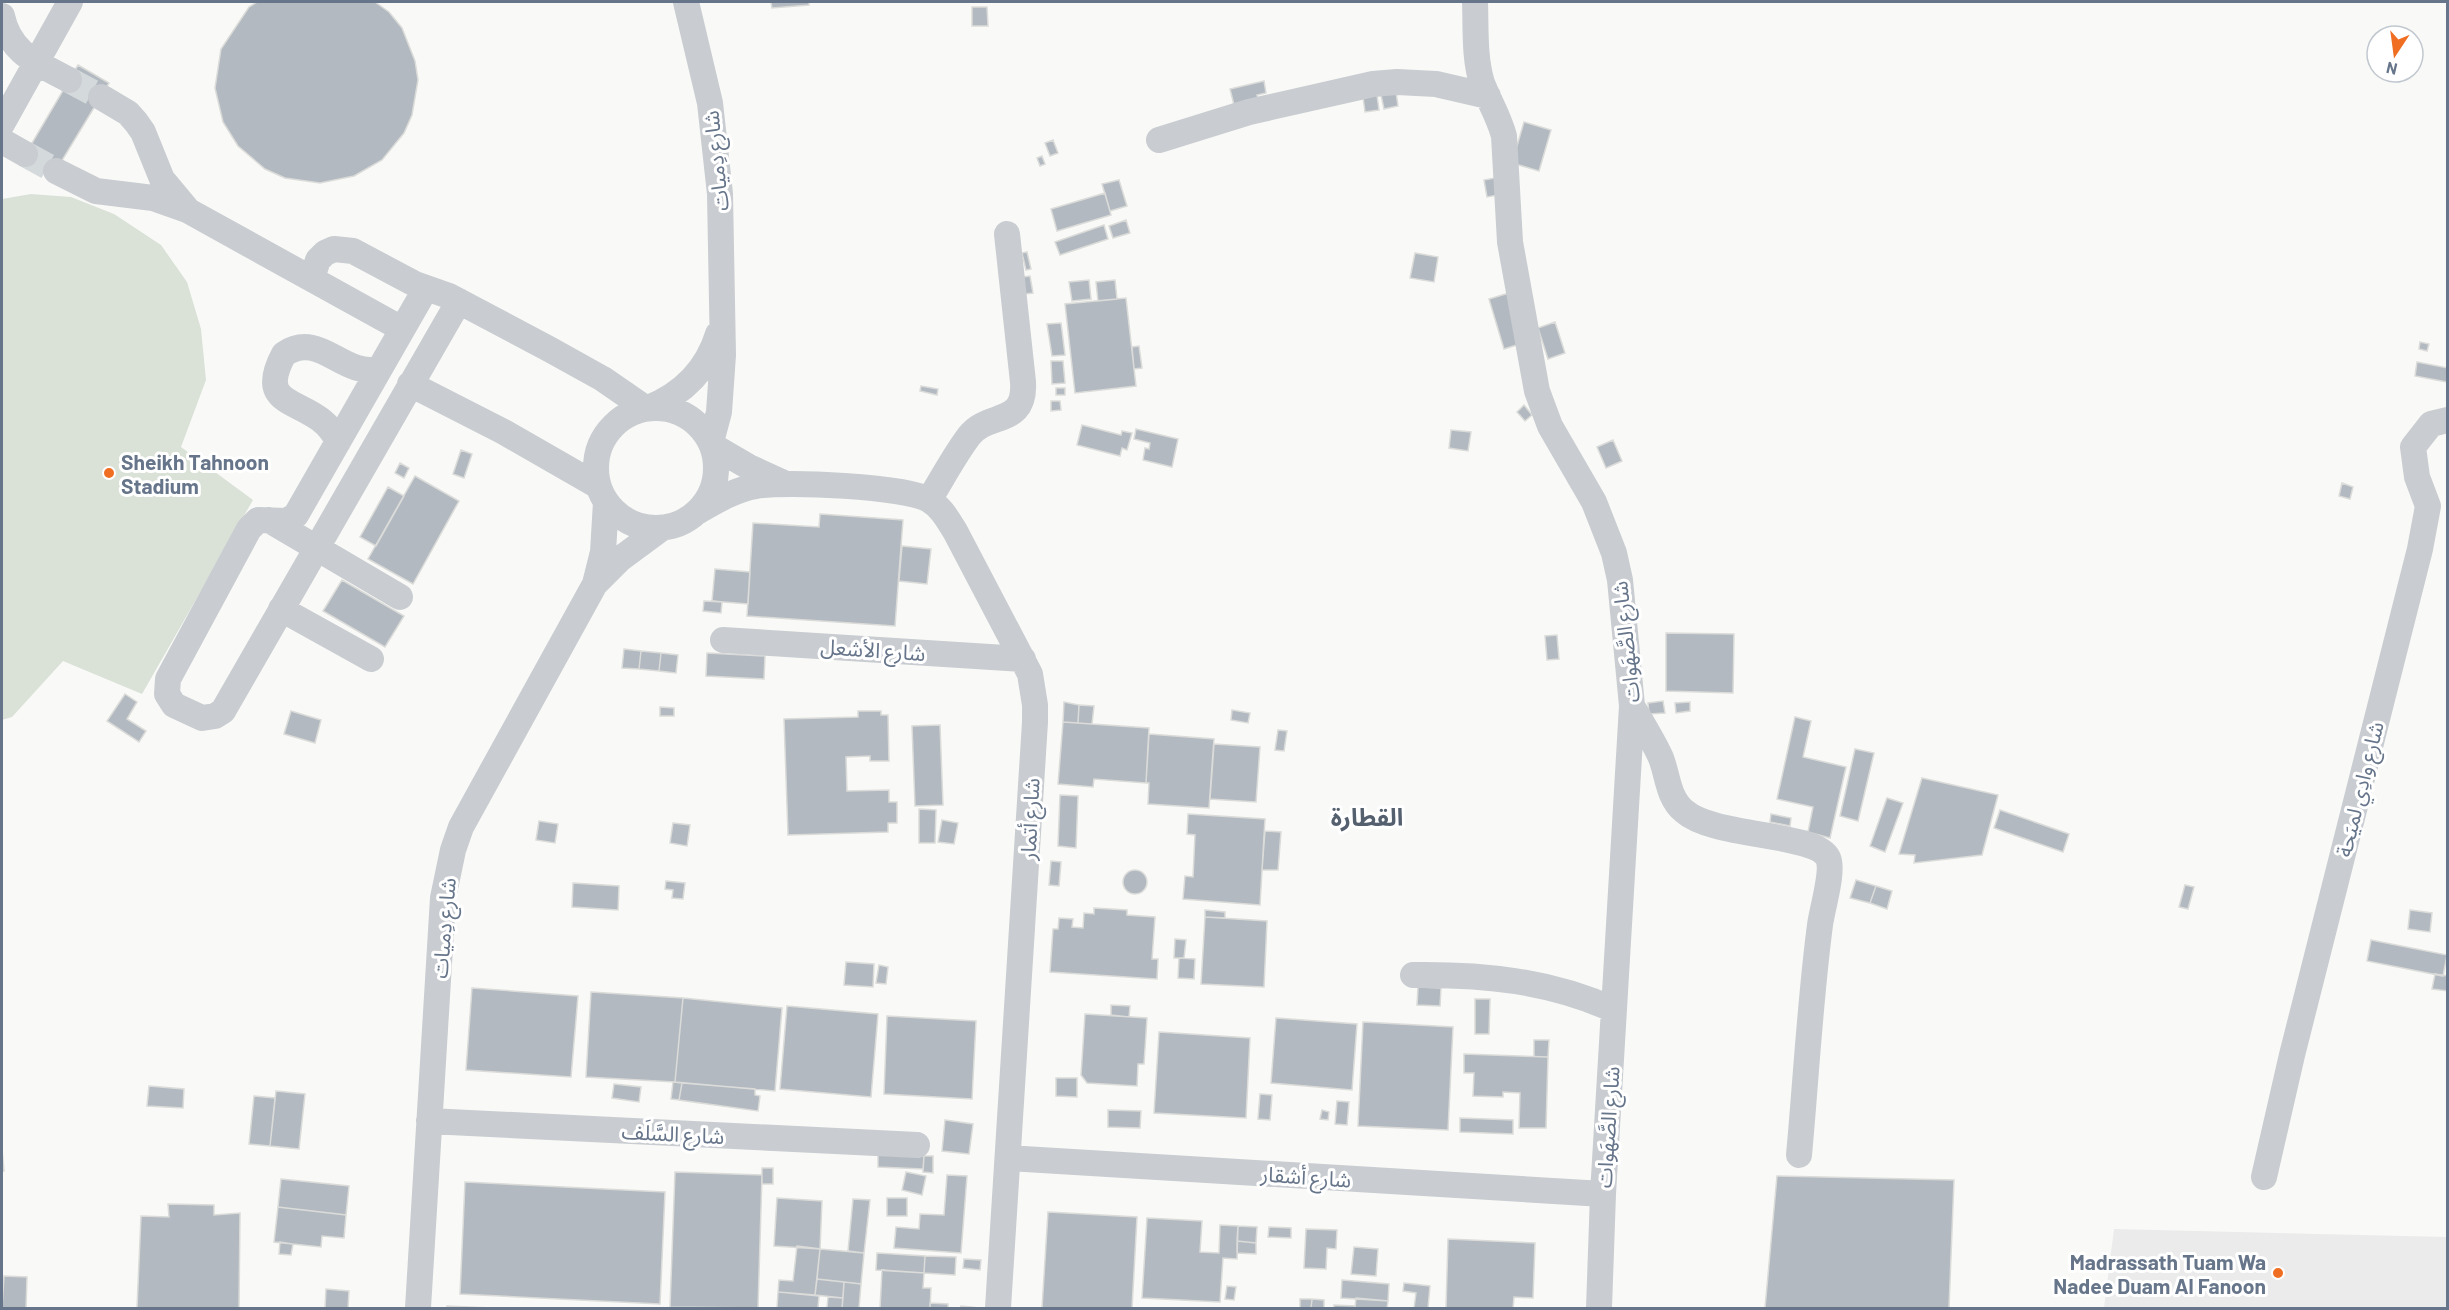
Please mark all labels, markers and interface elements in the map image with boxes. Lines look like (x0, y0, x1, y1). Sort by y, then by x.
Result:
north arrow (2365, 24, 2425, 84)
text: N (2384, 59, 2399, 80)
street label: شارع دِميات (697, 109, 737, 213)
place label: Sheikh Tahnoon Stadium (121, 449, 269, 498)
marker: Sheikh Tahnoon Stadium (102, 466, 116, 480)
street label: شارع الصَّهَوات (1606, 580, 1648, 704)
street label: شارع الأشعل (819, 633, 926, 669)
street label: شارع وادِي لميَحة (2330, 719, 2393, 861)
street label: شارع أتمار (1014, 777, 1048, 862)
district label: القطارة (1331, 802, 1403, 832)
street label: شارع دِميات (426, 877, 464, 980)
street label: شارع الصَّهَوات (1590, 1065, 1628, 1189)
street label: شارع السَّلَف (621, 1117, 725, 1152)
street label: شارع أشقار (1259, 1160, 1352, 1196)
place label: Madrassath Tuam Wa Nadee Duam Al Fanoon (2053, 1249, 2266, 1298)
marker: Madrassath Tuam Wa Nadee Duam Al Fanoon (2271, 1266, 2285, 1280)

